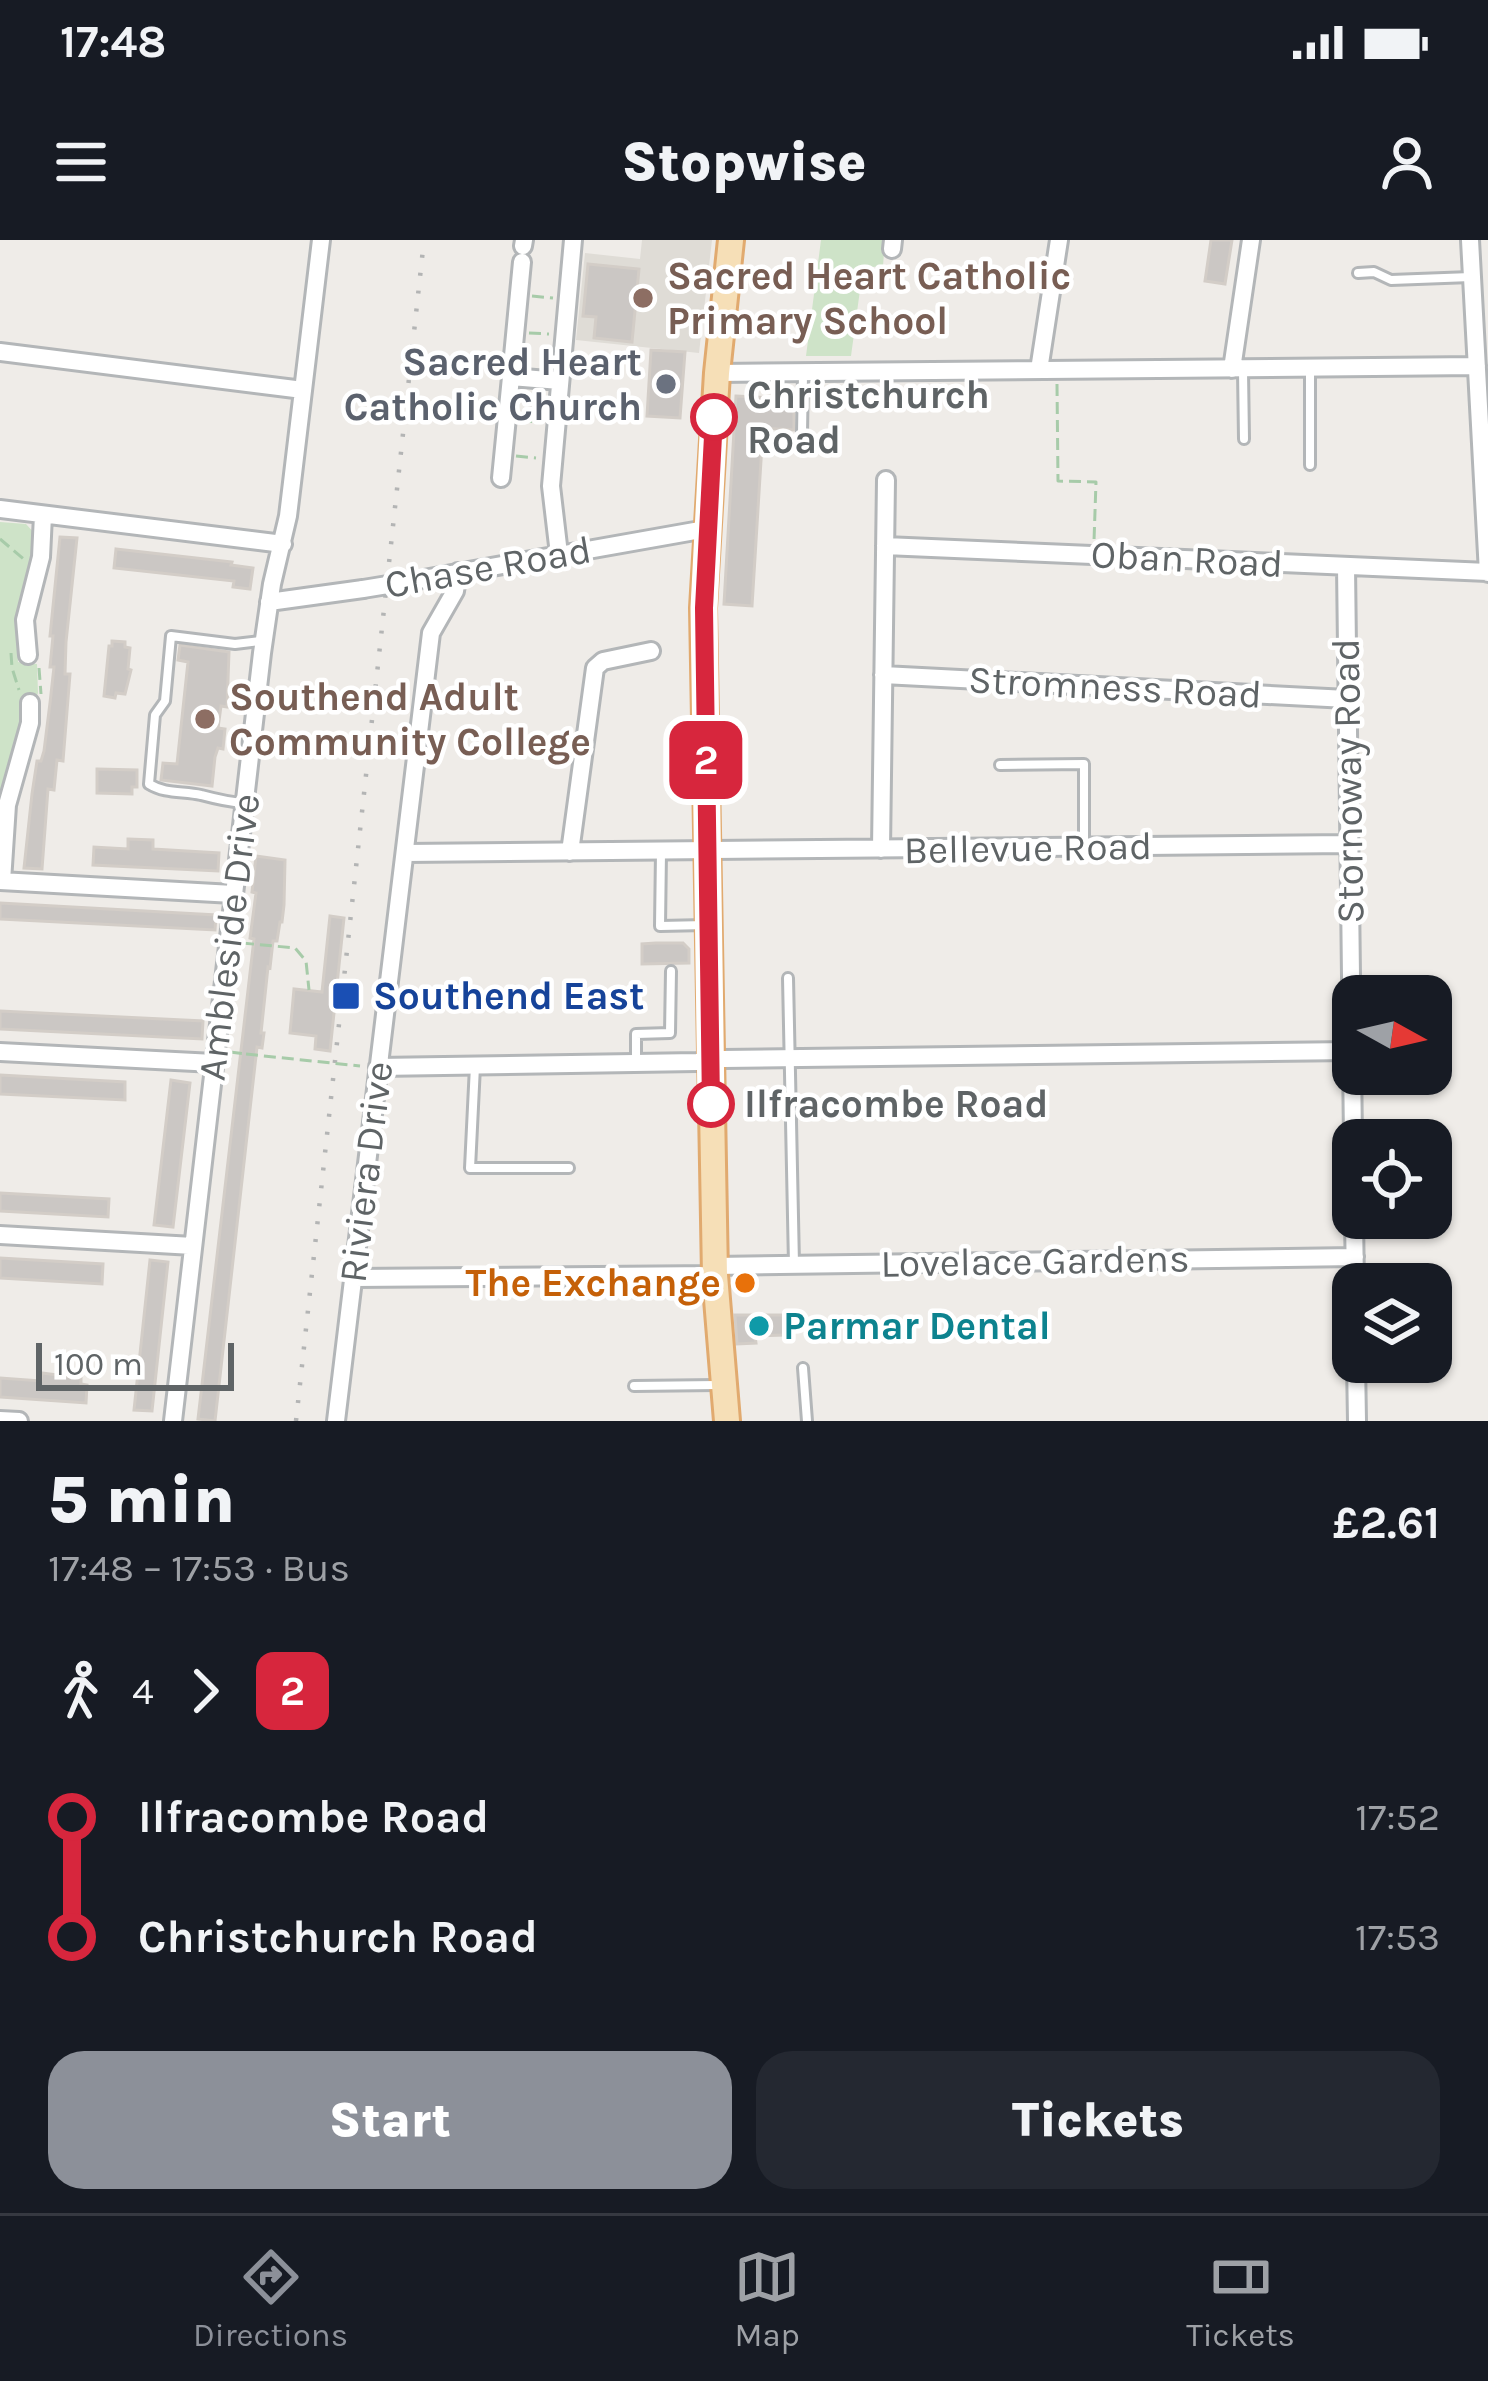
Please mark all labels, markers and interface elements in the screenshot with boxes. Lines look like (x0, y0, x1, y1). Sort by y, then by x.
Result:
text: 17:48 (60, 16, 166, 68)
icon: menu (48, 129, 114, 195)
icon: person (1374, 129, 1440, 195)
text: Stopwise (621, 130, 867, 194)
place label: Sacred Heart Catholic Primary School (667, 253, 1071, 344)
marker: Sacred Heart Catholic Primary School (630, 285, 656, 311)
place label: Sacred Heart Catholic Church (344, 339, 642, 430)
marker: Sacred Heart Catholic Church (653, 371, 679, 397)
place label: Christchurch Road (747, 372, 990, 463)
marker: Christchurch Road (692, 395, 736, 439)
street label: Chase Road (381, 526, 595, 608)
street label: Oban Road (1090, 531, 1284, 587)
street label: Stornoway Road (1323, 638, 1373, 924)
street label: Stromness Road (967, 656, 1263, 718)
place label: Southend Adult Community College (229, 674, 591, 765)
marker: Southend Adult Community College (192, 706, 218, 732)
line badge: 2 (667, 721, 745, 799)
text: 2 (693, 735, 719, 785)
street label: Ambleside Drive (189, 791, 269, 1083)
street label: Bellevue Road (903, 823, 1153, 873)
place label: Southend East (373, 973, 645, 1019)
north arrow (1332, 975, 1452, 1095)
map controls (1332, 975, 1452, 1383)
marker: Southend East (330, 980, 362, 1012)
street label: Riviera Drive (330, 1059, 402, 1285)
place label: Ilfracombe Road (744, 1081, 1048, 1127)
marker: Ilfracombe Road (689, 1082, 733, 1126)
button: locate (1332, 1119, 1452, 1239)
street label: Lovelace Gardens (880, 1235, 1190, 1287)
place label: The Exchange (466, 1260, 721, 1306)
button: layers (1332, 1263, 1452, 1383)
marker: The Exchange (732, 1270, 758, 1296)
place label: Parmar Dental (783, 1303, 1051, 1349)
marker: Parmar Dental (746, 1313, 772, 1339)
scale bar (36, 1337, 234, 1390)
text: 100 m (54, 1345, 143, 1383)
text: 5 min (48, 1461, 235, 1539)
text: £2.61 (1333, 1497, 1440, 1549)
text: 17:48 – 17:53 · Bus (48, 1545, 350, 1591)
icon: walk (48, 1658, 114, 1724)
icon: forward (172, 1658, 238, 1724)
text: 2 (280, 1666, 305, 1716)
text: 4 (132, 1668, 154, 1714)
text: Ilfracombe Road (138, 1791, 489, 1843)
text: 17:52 (1355, 1794, 1440, 1840)
text: Christchurch Road (138, 1911, 538, 1963)
text: 17:53 (1355, 1914, 1440, 1960)
button: Start (48, 2051, 732, 2189)
button: Tickets (756, 2051, 1440, 2189)
tab: Directions (193, 2244, 348, 2354)
tab: Map (734, 2244, 800, 2354)
tab: Tickets (1186, 2244, 1295, 2354)

